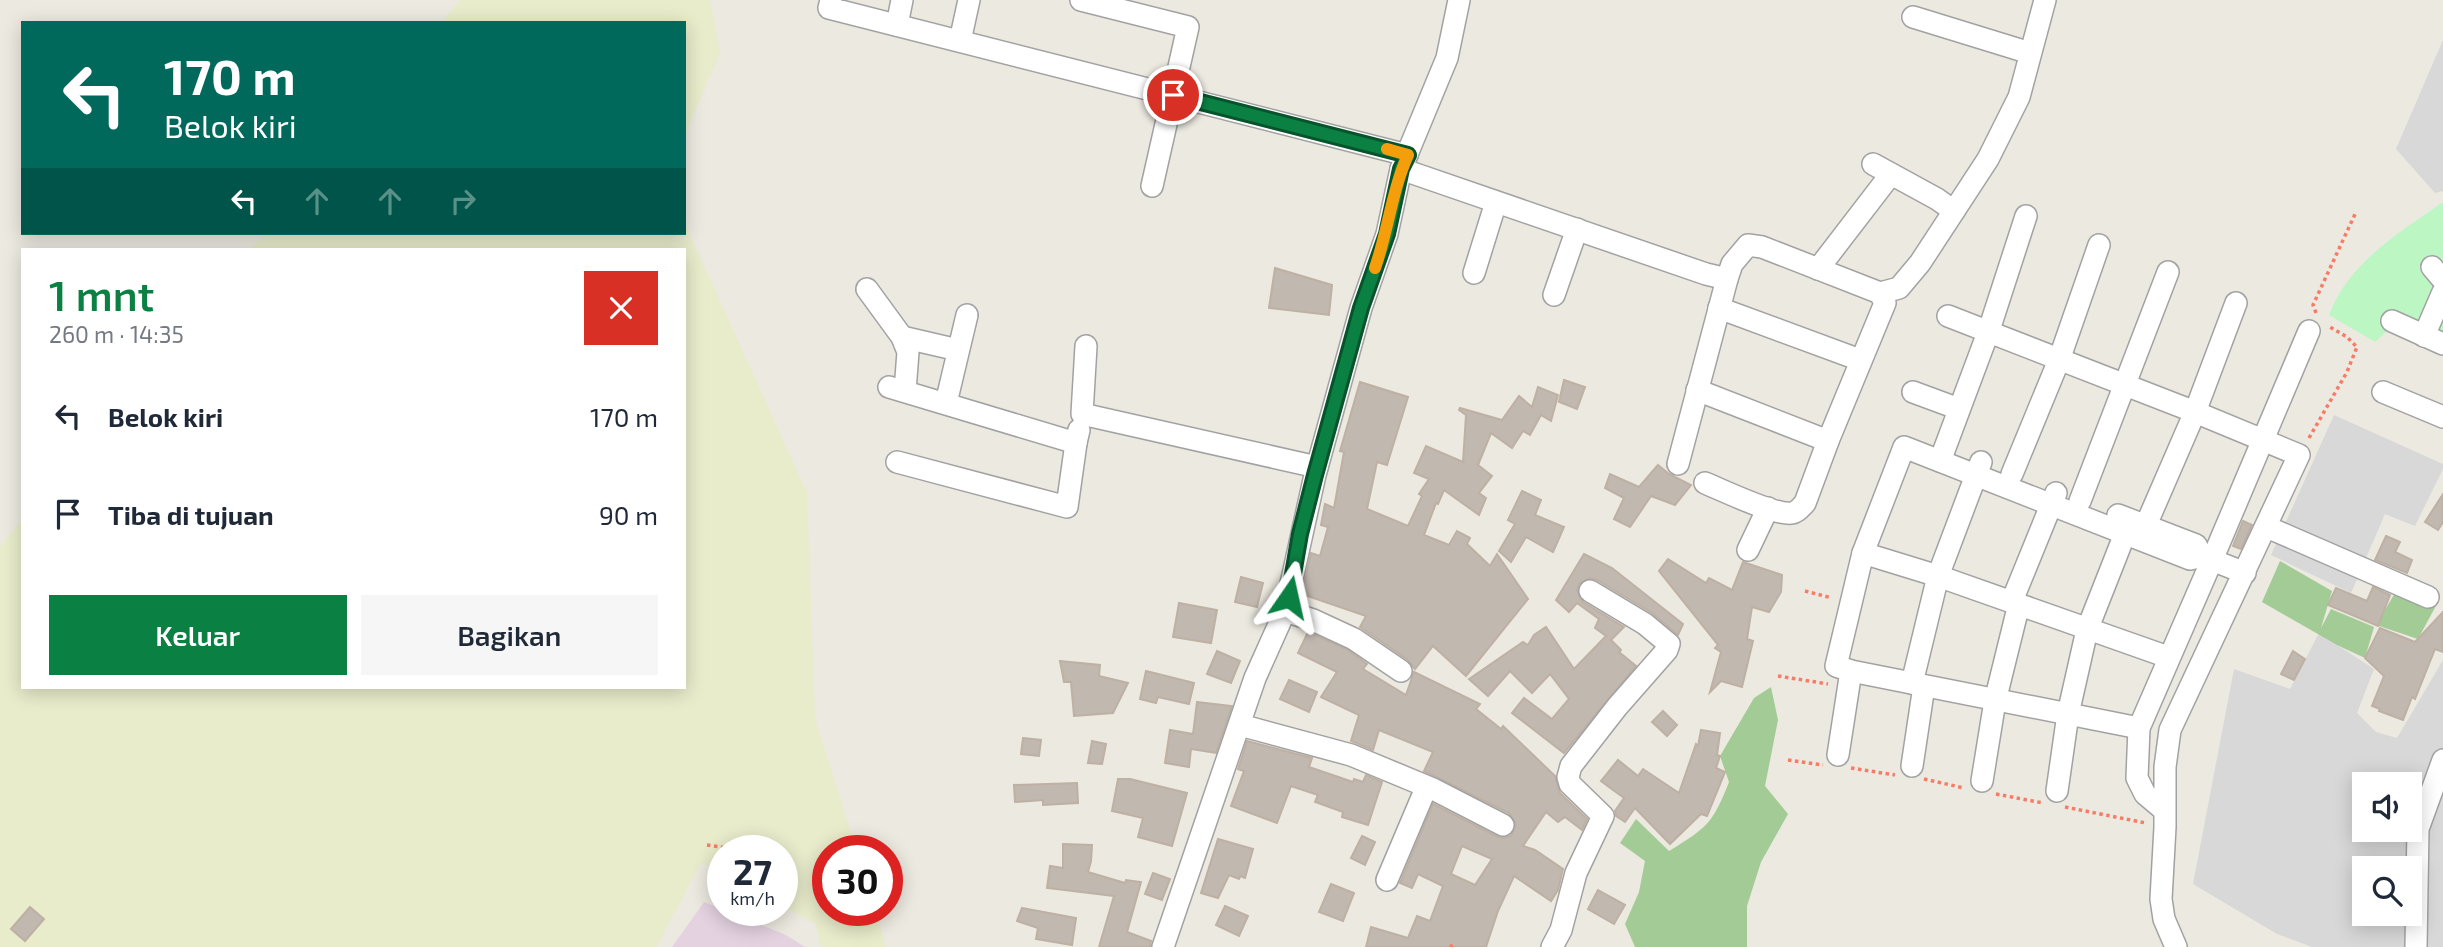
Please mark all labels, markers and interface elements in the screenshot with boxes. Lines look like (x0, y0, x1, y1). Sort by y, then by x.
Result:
text: 170 m (164, 46, 296, 105)
icon: left (49, 49, 140, 140)
pin (1143, 65, 1203, 125)
icon: arrive (1154, 76, 1192, 114)
text: Belok kiri (164, 106, 297, 144)
icon: left (225, 182, 263, 220)
icon: ahead (298, 182, 336, 220)
icon: ahead (371, 182, 409, 220)
icon: right (444, 182, 482, 220)
text: 1 mnt (49, 269, 154, 319)
button: close (584, 271, 658, 345)
text: 260 m · 14:35 (49, 320, 184, 348)
icon: left (49, 397, 87, 435)
text: Belok kiri (108, 401, 223, 432)
text: 170 m (590, 401, 658, 432)
icon: arrive (49, 495, 87, 533)
text: Tiba di tujuan (108, 499, 274, 530)
text: 90 m (599, 499, 658, 530)
position arrow (1252, 560, 1326, 634)
button: Keluar (49, 595, 347, 675)
button: Bagikan (361, 595, 658, 675)
map controls (2352, 772, 2422, 926)
button: sound (2352, 772, 2422, 842)
speed limit sign: 30 (812, 835, 903, 926)
text: 27 (733, 850, 772, 892)
button: search (2352, 856, 2422, 926)
text: km/h (730, 887, 775, 909)

